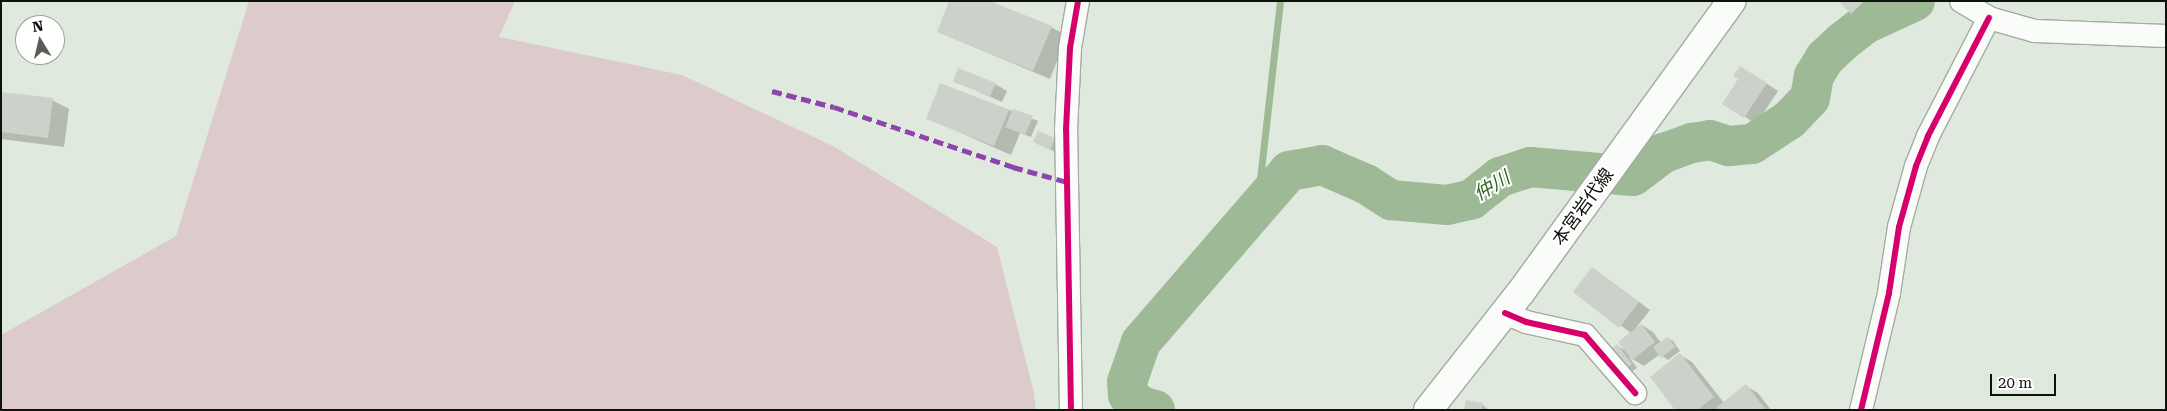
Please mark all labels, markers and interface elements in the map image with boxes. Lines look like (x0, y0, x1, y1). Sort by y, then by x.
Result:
north arrow (15, 15, 65, 65)
text: N (31, 17, 44, 35)
street label: 本宮岩代線 (1548, 164, 1618, 250)
water label: 仲川 (1470, 166, 1514, 206)
scale bar (1992, 364, 2058, 396)
text: 20 m (1998, 374, 2032, 392)

